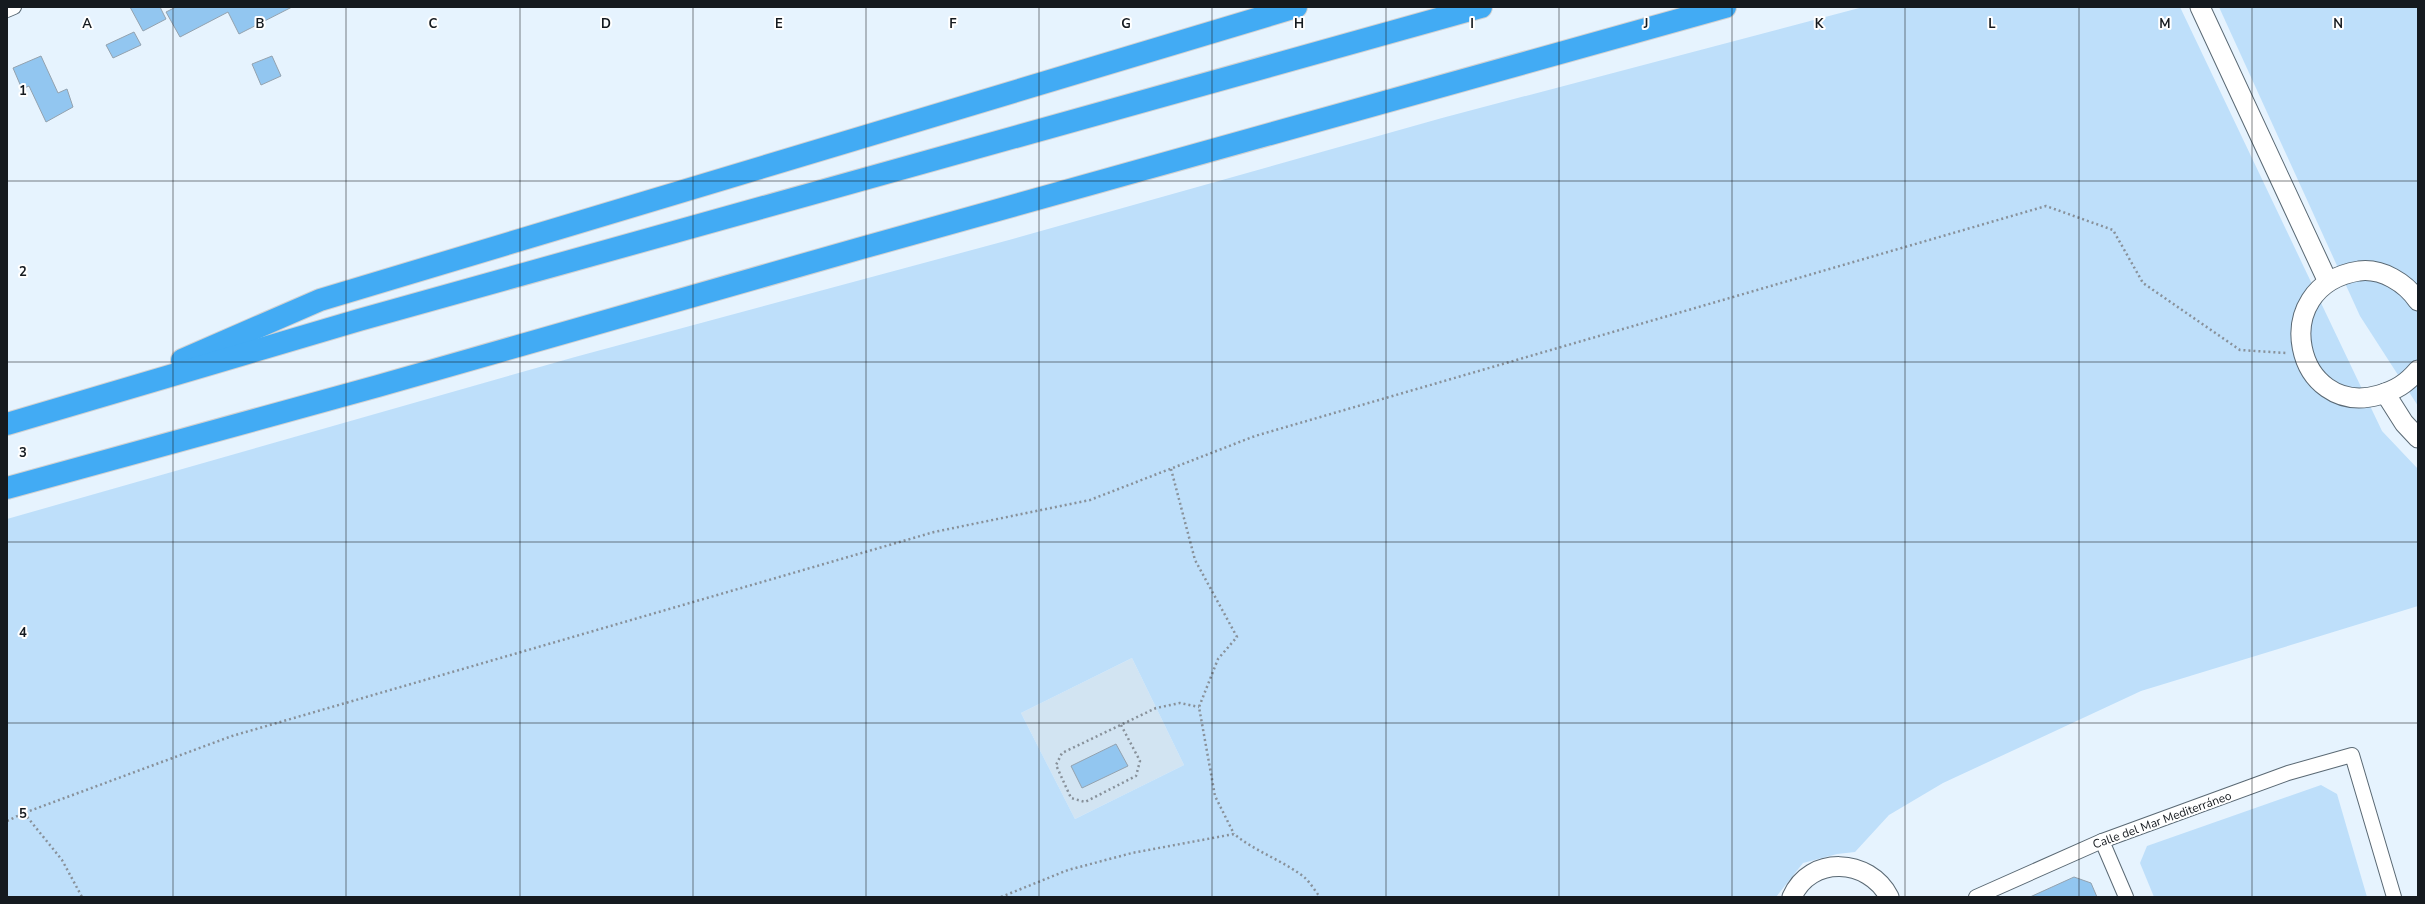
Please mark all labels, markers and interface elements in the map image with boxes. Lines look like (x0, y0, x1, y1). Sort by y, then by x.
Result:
text: A (82, 15, 92, 33)
text: B (256, 15, 265, 33)
text: C (429, 15, 438, 33)
text: D (601, 15, 611, 33)
text: E (775, 15, 783, 33)
text: F (949, 15, 957, 33)
text: G (1121, 15, 1131, 33)
text: H (1294, 15, 1304, 33)
text: I (1470, 15, 1474, 33)
text: J (1643, 15, 1648, 33)
text: K (1815, 15, 1824, 33)
text: L (1988, 15, 1996, 33)
text: M (2159, 15, 2171, 33)
text: N (2333, 15, 2343, 33)
text: 1 (19, 82, 27, 100)
text: 2 (19, 263, 27, 281)
text: 3 (19, 444, 27, 462)
text: 4 (19, 624, 27, 642)
street label: Calle del Mar Mediterráneo (2090, 787, 2234, 853)
text: 5 (19, 805, 27, 823)

